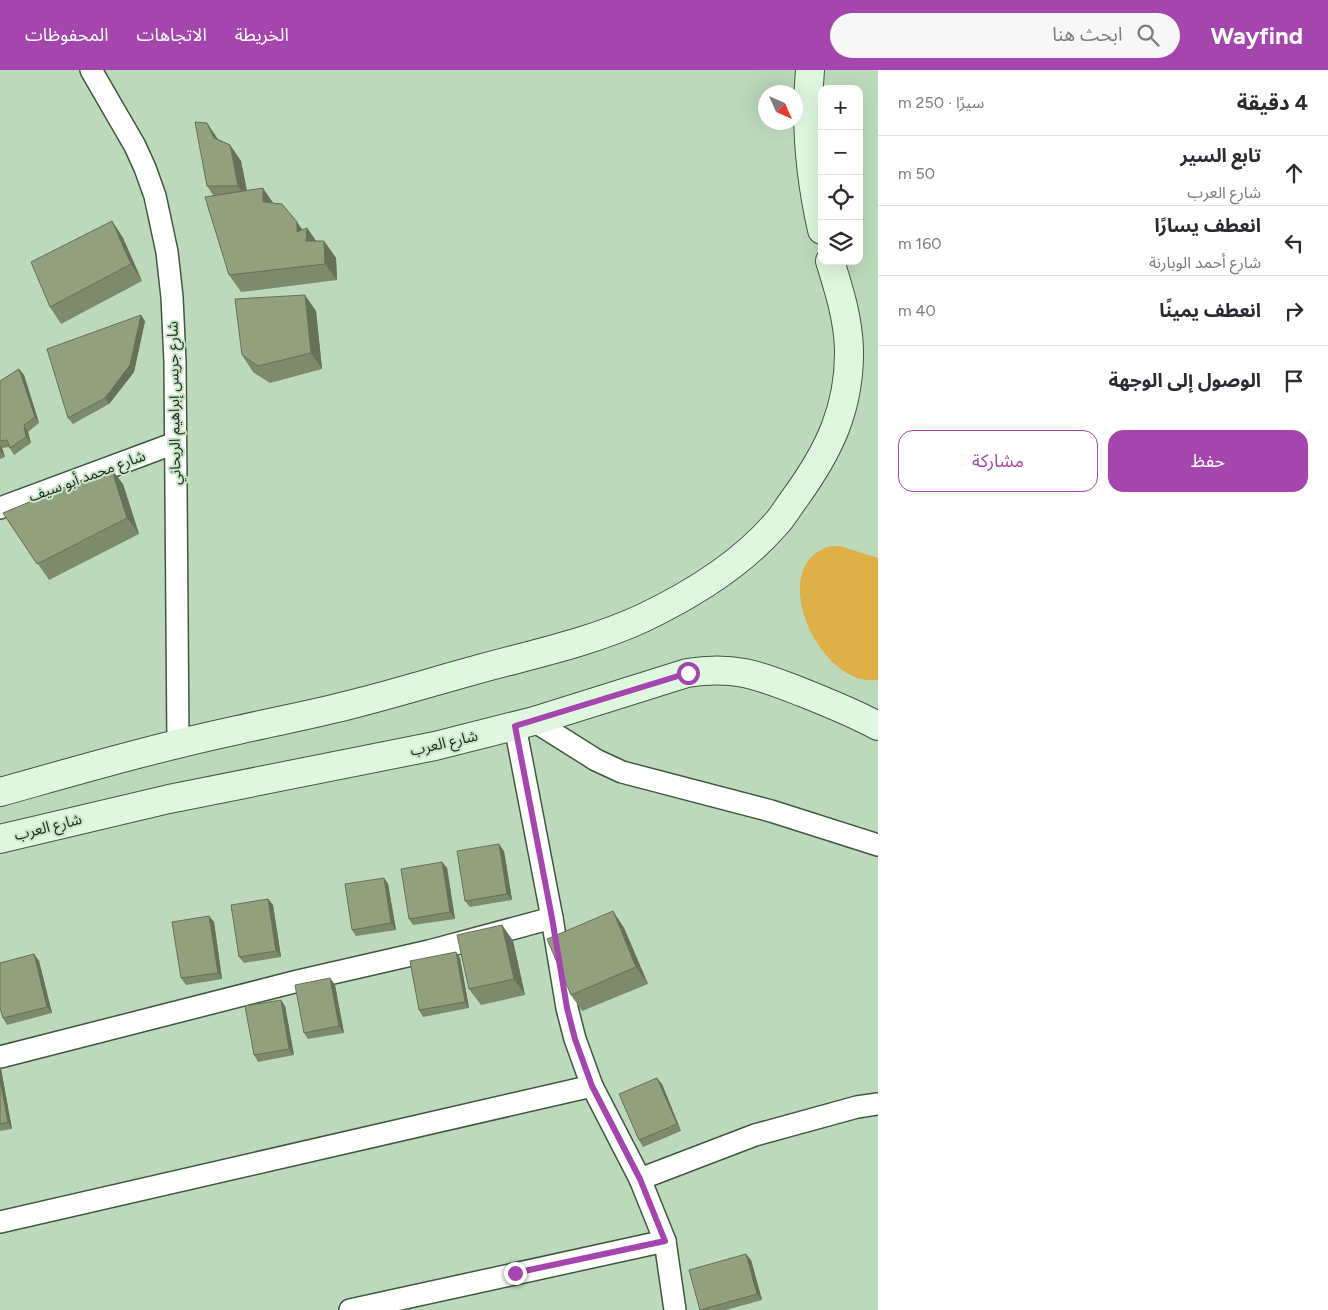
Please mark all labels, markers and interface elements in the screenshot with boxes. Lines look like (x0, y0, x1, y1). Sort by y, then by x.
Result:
search box (830, 13, 1180, 58)
icon: search (1134, 21, 1162, 49)
text: Wayfind (1210, 21, 1303, 50)
text: ابحث هنا (1052, 23, 1122, 46)
text: المحفوظات (25, 24, 109, 46)
text: الاتجاهات (137, 24, 207, 46)
text: الخريطة (235, 24, 289, 46)
north arrow (758, 85, 803, 130)
map controls (818, 85, 863, 265)
button: + (818, 85, 863, 130)
text: 4 دقيقة (1237, 90, 1308, 115)
text: سيرًا · 250 m (898, 93, 984, 112)
button: − (818, 130, 863, 175)
text: تابع السير (1180, 144, 1261, 167)
icon: ahead (1280, 159, 1308, 187)
text: 50 m (898, 164, 935, 183)
button: locate (818, 175, 863, 220)
text: شارع العرب (1187, 183, 1261, 202)
text: انعطف يسارًا (1154, 214, 1261, 237)
button: layers (818, 220, 863, 265)
icon: left (1280, 229, 1308, 257)
text: 160 m (898, 234, 942, 253)
text: شارع أحمد الوبارنة (1149, 253, 1261, 272)
icon: right (1280, 297, 1308, 325)
text: انعطف يمينًا (1159, 299, 1261, 322)
text: 40 m (898, 301, 936, 320)
street label: شارع جريس إبراهيم الريحاني (164, 321, 187, 485)
icon: arrive (1280, 367, 1308, 395)
text: الوصول إلى الوجهة (1108, 369, 1261, 392)
button: مشاركة (898, 430, 1098, 492)
button: حفظ (1108, 430, 1308, 492)
street label: شارع محمد أبو سيف (26, 446, 149, 508)
route start (677, 662, 700, 685)
street label: شارع العرب (408, 726, 481, 762)
street label: شارع العرب (12, 810, 85, 847)
route end (504, 1262, 527, 1285)

